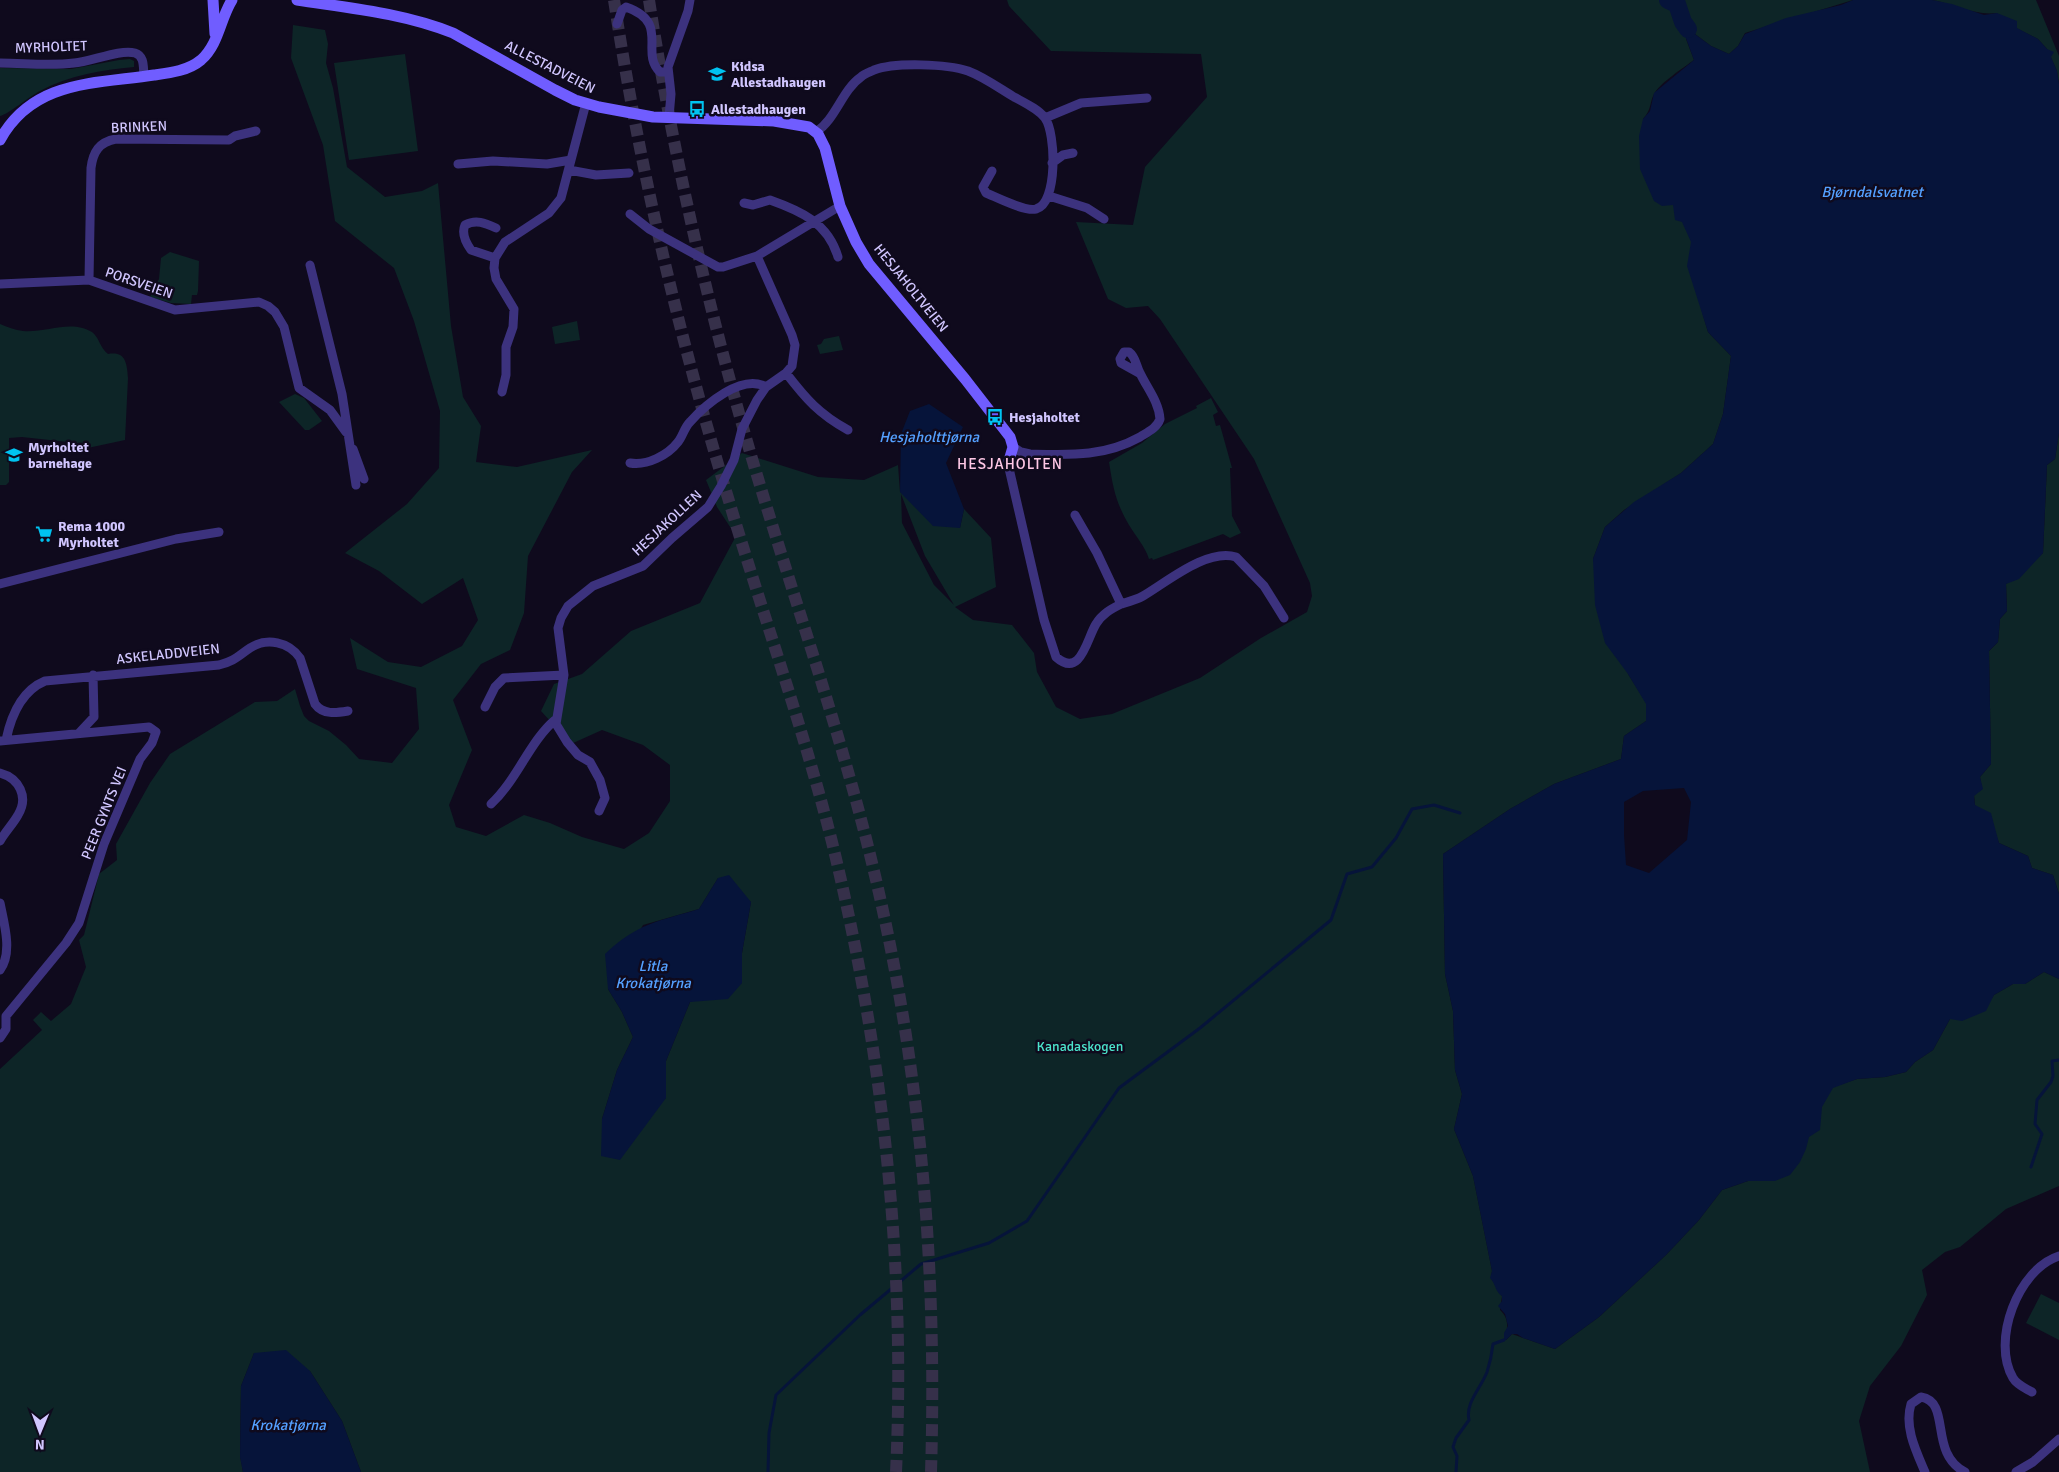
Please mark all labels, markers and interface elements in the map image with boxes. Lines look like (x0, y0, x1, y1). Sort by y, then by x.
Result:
street label: MYRHOLTET (14, 37, 88, 57)
street label: ALLESTADVEIEN (502, 37, 598, 97)
place label: Kidsa Allestadhaugen (731, 58, 826, 91)
school or university icon: Kidsa Allestadhaugen (707, 64, 727, 84)
bus stop icon: Allestadhaugen (687, 99, 707, 119)
place label: Allestadhaugen (711, 101, 806, 118)
street label: BRINKEN (111, 118, 167, 136)
water label: Bjørndalsvatnet (1821, 183, 1925, 201)
street label: HESJAHOLTVEIEN (870, 240, 952, 336)
street label: PORSVEIEN (103, 264, 175, 302)
bus stop icon: Hesjaholtet (985, 407, 1005, 427)
place label: Hesjaholtet (1009, 409, 1080, 426)
water label: Hesjaholttjørna (879, 428, 979, 446)
place label: Myrholtet barnehage (28, 439, 92, 472)
school or university icon: Myrholtet barnehage (4, 445, 24, 465)
district label: HESJAHOLTEN (957, 455, 1063, 473)
street label: HESJAKOLLEN (629, 486, 705, 560)
place label: Rema 1000 Myrholtet (58, 518, 126, 551)
supermarket icon: Rema 1000 Myrholtet (34, 524, 54, 544)
street label: ASKELADDVEIEN (115, 640, 221, 668)
street label: PEER GYNTS VEI (78, 764, 130, 862)
water label: Litla Krokatjørna (615, 957, 691, 992)
park label: Kanadaskogen (1037, 1038, 1123, 1055)
north arrow (15, 1407, 65, 1457)
water label: Krokatjørna (250, 1416, 326, 1434)
text: N (35, 1436, 45, 1453)

